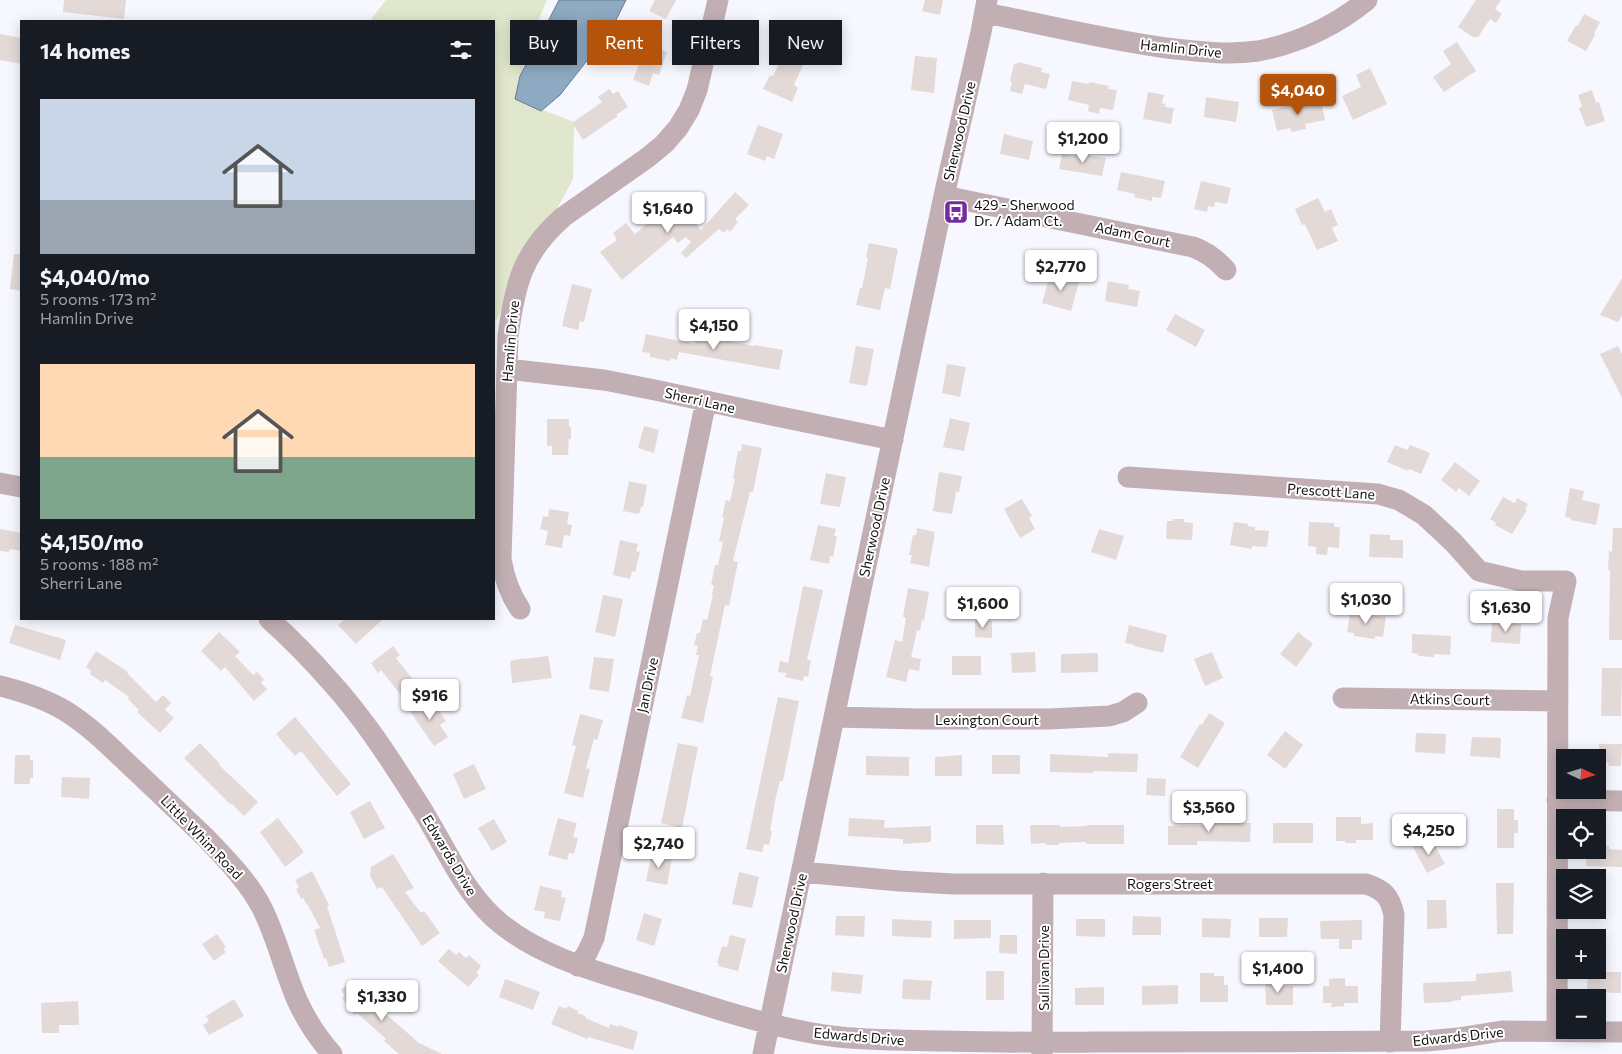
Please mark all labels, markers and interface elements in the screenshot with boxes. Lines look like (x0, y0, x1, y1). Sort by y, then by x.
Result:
chip: Buy (510, 20, 577, 65)
chip: Rent (587, 20, 662, 65)
chip: Filters (672, 20, 759, 65)
chip: New (769, 20, 842, 65)
street label: Hamlin Drive (1139, 35, 1223, 61)
icon: filters (447, 36, 475, 64)
text: 14 homes (40, 38, 130, 63)
pin: $4,040 (1257, 74, 1339, 116)
street label: Sherwood Drive (939, 80, 979, 182)
text: $4,040 (1271, 80, 1325, 99)
pin: $1,200 (1042, 121, 1124, 164)
text: $1,200 (1058, 128, 1108, 147)
icon: home (213, 131, 303, 221)
pin: $1,640 (627, 192, 709, 234)
place label: 429 - Sherwood Dr. / Adam Ct. (974, 196, 1075, 229)
text: $1,640 (643, 198, 693, 217)
bus stop icon: 429 - Sherwood Dr. / Adam Ct. (943, 199, 969, 225)
street label: Adam Court (1094, 218, 1173, 250)
pin: $2,770 (1020, 250, 1102, 292)
text: $2,770 (1036, 256, 1086, 275)
text: $4,040/mo (40, 264, 150, 289)
text: 5 rooms · 173 m² (40, 289, 157, 308)
street label: Hamlin Drive (498, 300, 522, 382)
text: Hamlin Drive (40, 308, 133, 327)
pin: $4,150 (673, 308, 755, 351)
text: $4,150 (690, 315, 738, 334)
street label: Sherri Lane (663, 384, 737, 416)
icon: home (213, 396, 303, 486)
street label: Sherwood Drive (855, 476, 893, 578)
street label: Prescott Lane (1287, 479, 1375, 503)
text: $4,150/mo (40, 529, 144, 554)
text: 5 rooms · 188 m² (40, 554, 158, 573)
text: Sherri Lane (40, 573, 122, 592)
pin: $1,030 (1325, 582, 1407, 625)
pin: $1,600 (942, 586, 1024, 629)
text: $1,030 (1341, 589, 1391, 608)
pin: $1,630 (1465, 590, 1547, 633)
text: $1,600 (957, 593, 1009, 612)
text: $1,630 (1481, 597, 1531, 616)
street label: Jan Drive (633, 656, 661, 714)
pin: $916 (400, 678, 460, 721)
text: $916 (412, 685, 448, 704)
street label: Atkins Court (1410, 690, 1490, 708)
street label: Lexington Court (935, 711, 1039, 728)
north arrow (1556, 749, 1606, 799)
map controls (1556, 749, 1606, 1039)
pin: $3,560 (1168, 790, 1250, 833)
street label: Little Whim Road (158, 791, 246, 883)
text: $3,560 (1183, 797, 1235, 816)
button: locate (1556, 809, 1606, 859)
street label: Edwards Drive (419, 812, 481, 898)
pin: $4,250 (1388, 814, 1470, 856)
text: $4,250 (1403, 820, 1455, 839)
pin: $2,740 (618, 826, 700, 869)
text: $2,740 (634, 833, 684, 852)
button: layers (1556, 869, 1606, 919)
street label: Sherwood Drive (772, 872, 810, 974)
street label: Rogers Street (1127, 875, 1213, 892)
street label: Sullivan Drive (1035, 925, 1052, 1011)
button: + (1556, 929, 1606, 979)
pin: $1,400 (1237, 952, 1319, 994)
text: $1,400 (1252, 958, 1304, 977)
pin: $1,330 (341, 980, 423, 1022)
text: $1,330 (357, 986, 407, 1005)
button: − (1556, 989, 1606, 1039)
street label: Edwards Drive (1412, 1023, 1504, 1049)
street label: Edwards Drive (813, 1024, 905, 1048)

